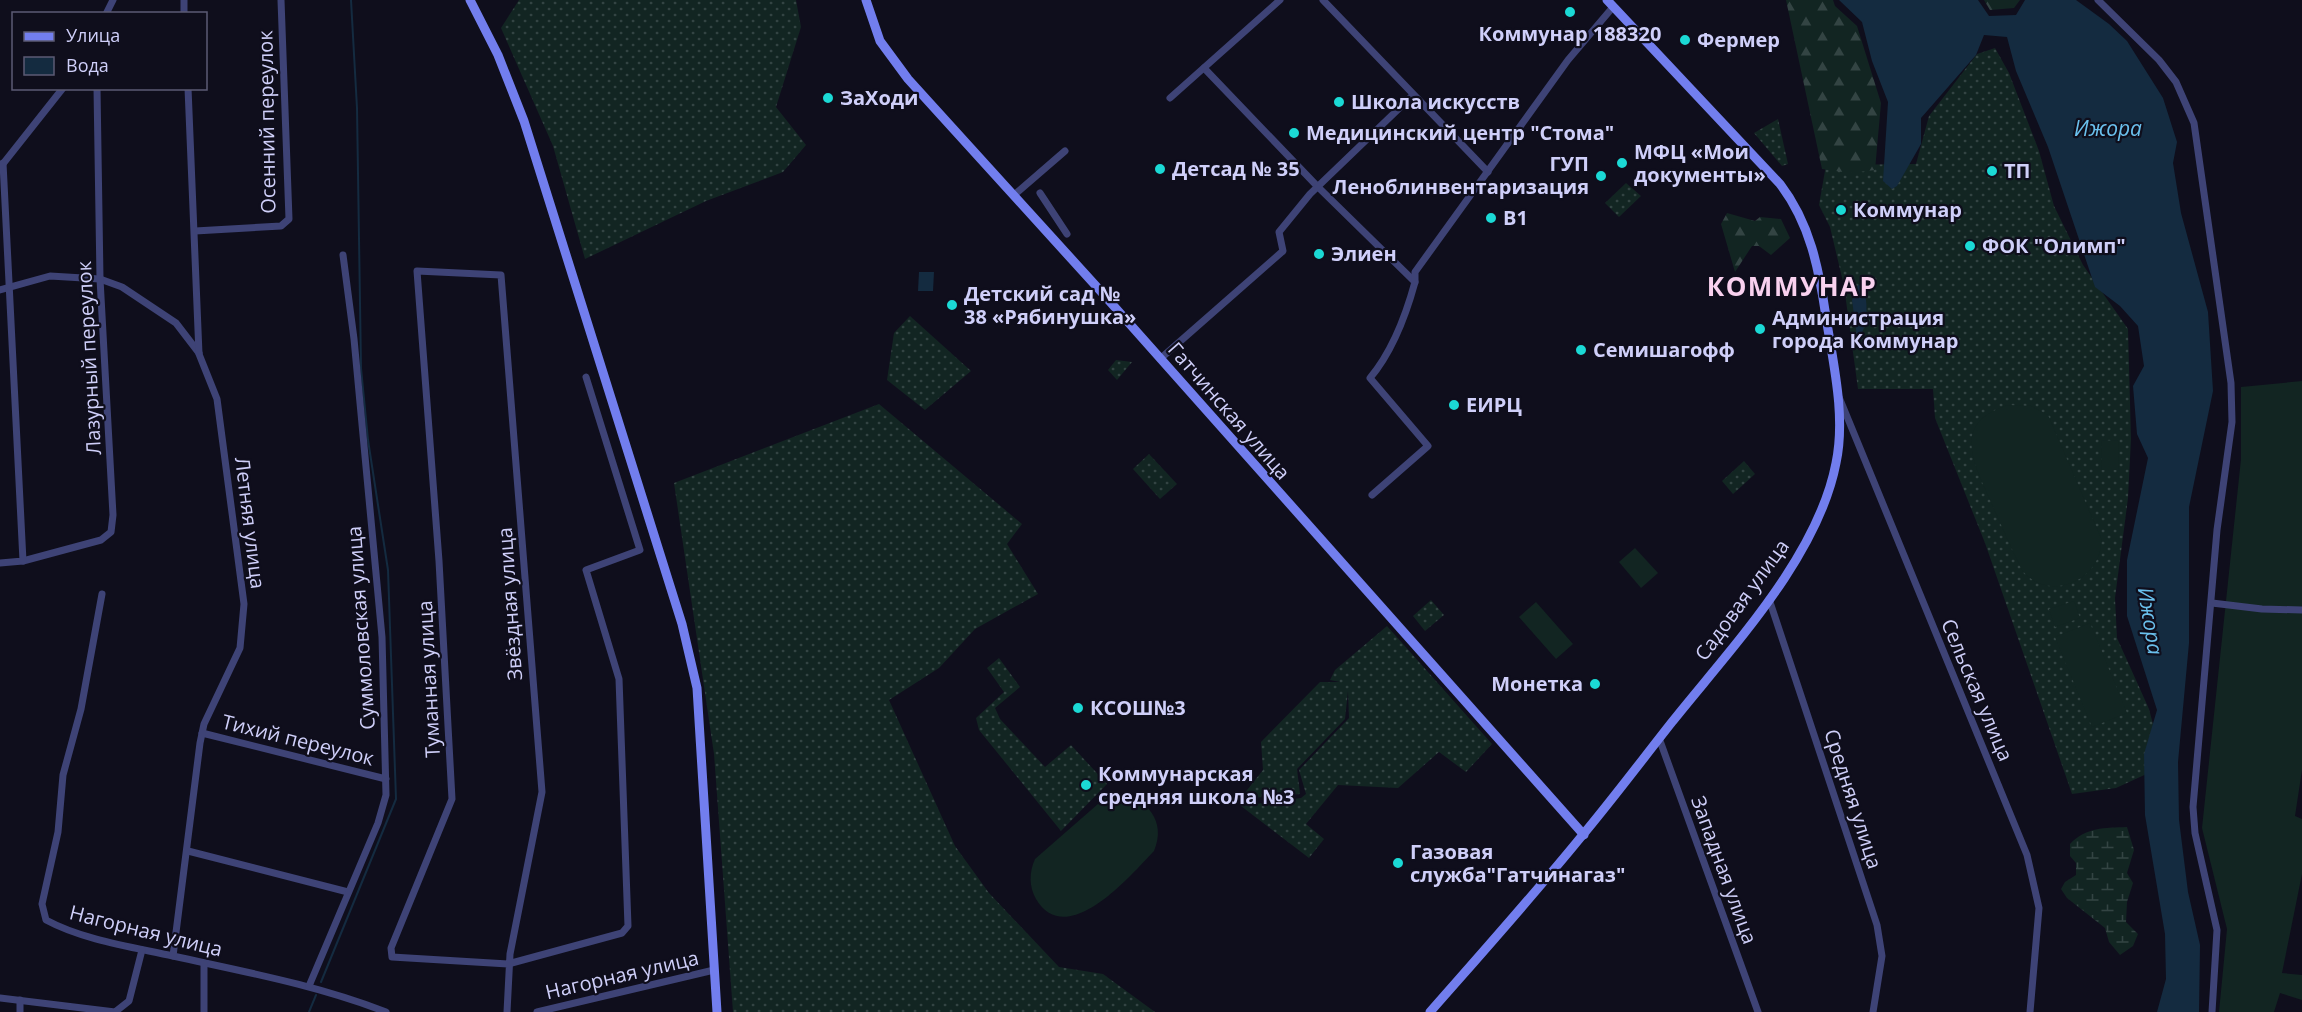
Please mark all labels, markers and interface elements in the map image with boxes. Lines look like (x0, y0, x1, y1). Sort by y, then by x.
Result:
marker: Коммунар 188320 (1563, 5, 1577, 19)
legend (12, 12, 207, 90)
place label: Коммунар 188320 (1479, 20, 1661, 47)
text: Улица (66, 23, 120, 47)
place label: Фермер (1697, 26, 1780, 53)
street label: Осенний переулок (251, 30, 282, 214)
marker: Фермер (1678, 33, 1692, 47)
text: Вода (66, 53, 109, 77)
place label: ЗаХоди (840, 84, 918, 111)
place label: Школа искусств (1351, 88, 1520, 115)
marker: ЗаХоди (821, 91, 835, 105)
marker: Школа искусств (1332, 95, 1346, 109)
water label: Ижора (2074, 114, 2142, 142)
place label: Медицинский центр "Стома" (1306, 119, 1614, 146)
marker: Медицинский центр "Стома" (1287, 126, 1301, 140)
place label: МФЦ «Мои документы» (1634, 138, 1766, 188)
place label: ГУП Леноблинвентаризация (1333, 150, 1589, 200)
place label: Детсад № 35 (1172, 155, 1300, 182)
marker: МФЦ «Мои документы» (1615, 156, 1629, 170)
place label: ТП (2004, 157, 2030, 184)
marker: Детсад № 35 (1153, 162, 1167, 176)
marker: ТП (1985, 164, 1999, 178)
marker: ГУП Леноблинвентаризация (1594, 169, 1608, 183)
place label: Коммунар (1853, 196, 1962, 223)
marker: Коммунар (1834, 203, 1848, 217)
place label: B1 (1503, 204, 1528, 231)
marker: B1 (1484, 211, 1498, 225)
place label: ФОК "Олимп" (1982, 232, 2126, 259)
marker: ФОК "Олимп" (1963, 239, 1977, 253)
place label: Элиен (1331, 240, 1397, 267)
marker: Элиен (1312, 247, 1326, 261)
street label: Лазурный переулок (70, 260, 107, 456)
district label: КОММУНАР (1707, 268, 1877, 304)
place label: Детский сад № 38 «Рябинушка» (964, 280, 1136, 330)
marker: Детский сад № 38 «Рябинушка» (945, 298, 959, 312)
place label: Администрация города Коммунар (1772, 304, 1958, 354)
marker: Администрация города Коммунар (1753, 322, 1767, 336)
street label: Гатчинская улица (1162, 336, 1296, 485)
place label: Семишагофф (1593, 336, 1735, 363)
marker: Семишагофф (1574, 343, 1588, 357)
place label: ЕИРЦ (1466, 391, 1522, 418)
marker: ЕИРЦ (1447, 398, 1461, 412)
street label: Летняя улица (229, 456, 272, 590)
street label: Суммоловская улица (340, 525, 381, 731)
street label: Звёздная улица (491, 527, 528, 681)
street label: Садовая улица (1688, 534, 1795, 666)
water label: Ижора (2132, 585, 2170, 657)
street label: Туманная улица (411, 600, 446, 758)
street label: Сельская улица (1935, 614, 2020, 765)
place label: Монетка (1491, 670, 1583, 697)
marker: Монетка (1588, 677, 1602, 691)
place label: КСОШ№3 (1090, 694, 1186, 721)
marker: КСОШ№3 (1071, 701, 1085, 715)
street label: Тихий переулок (219, 708, 378, 772)
street label: Средняя улица (1818, 726, 1889, 872)
place label: Коммунарская средняя школа №3 (1098, 760, 1295, 810)
marker: Коммунарская средняя школа №3 (1079, 778, 1093, 792)
street label: Западная улица (1685, 792, 1764, 948)
place label: Газовая служба"Гатчинагаз" (1410, 838, 1625, 888)
marker: Газовая служба"Гатчинагаз" (1391, 856, 1405, 870)
street label: Нагорная улица (67, 898, 225, 963)
street label: Нагорная улица (543, 944, 701, 1005)

